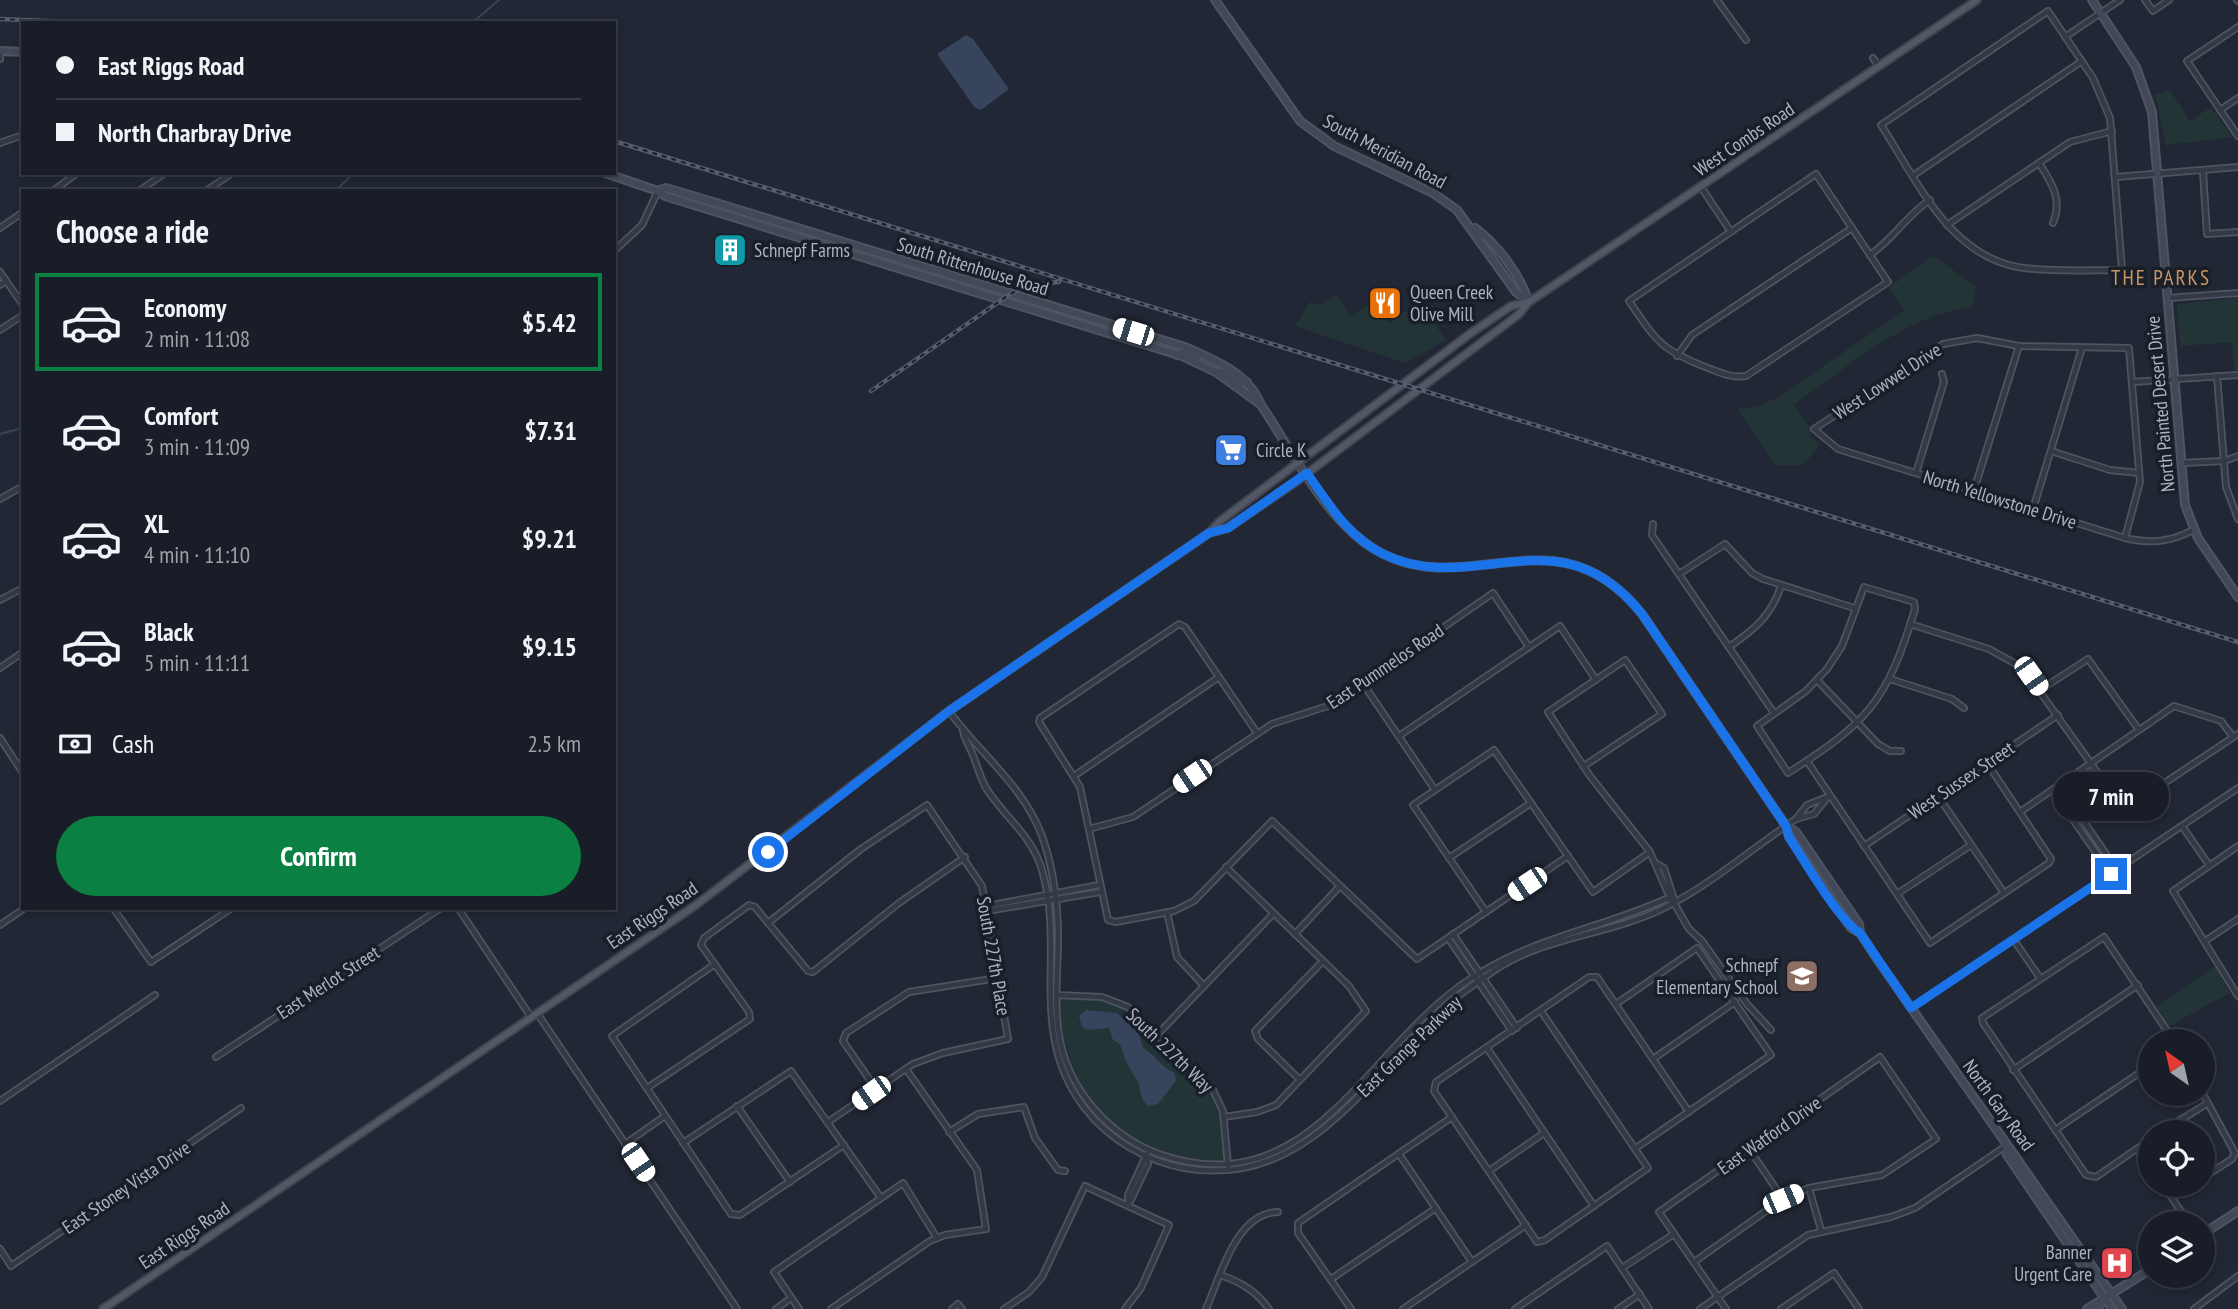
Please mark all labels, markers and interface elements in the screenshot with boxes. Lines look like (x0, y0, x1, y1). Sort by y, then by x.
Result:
text: East Riggs Road (98, 49, 244, 82)
street label: West Combs Road (1689, 97, 1799, 181)
street label: South Meridian Road (1319, 108, 1451, 194)
text: North Charbray Drive (98, 116, 292, 149)
text: Choose a ride (56, 210, 209, 252)
building icon: Schnepf Farms (711, 231, 749, 269)
street label: South Rittenhouse Road (894, 232, 1052, 300)
place label: Schnepf Farms (754, 238, 850, 262)
district label: THE PARKS (2111, 264, 2211, 291)
place label: Queen Creek Olive Mill (1410, 280, 1494, 326)
restaurant icon: Queen Creek Olive Mill (1366, 284, 1404, 322)
icon: car (60, 291, 123, 354)
text: Economy (144, 291, 226, 324)
text: $5.42 (522, 306, 577, 339)
street label: North Painted Desert Drive (2140, 315, 2180, 493)
car (1110, 316, 1157, 348)
text: 2 min · 11:08 (144, 324, 250, 353)
street label: West Lowwel Drive (1829, 337, 1946, 425)
icon: car (60, 399, 123, 462)
text: Comfort (144, 399, 218, 432)
text: $7.31 (524, 414, 577, 447)
supermarket icon: Circle K (1212, 431, 1250, 469)
text: 3 min · 11:09 (144, 432, 250, 461)
place label: Circle K (1256, 438, 1306, 462)
street label: North Yellowstone Drive (1921, 464, 2080, 534)
icon: car (60, 507, 123, 570)
text: XL (144, 507, 169, 540)
text: $9.21 (522, 522, 577, 555)
text: 4 min · 11:10 (144, 540, 250, 569)
icon: car (60, 615, 123, 678)
text: Black (144, 615, 194, 648)
street label: East Pummelos Road (1322, 618, 1448, 714)
text: $9.15 (522, 630, 577, 663)
text: 5 min · 11:11 (144, 648, 250, 677)
car (2011, 653, 2052, 699)
icon: cash (56, 725, 94, 763)
text: Cash (112, 727, 154, 760)
text: 2.5 km (527, 729, 581, 758)
street label: West Sussex Street (1903, 735, 2019, 824)
car (1169, 756, 1216, 796)
callout: 7 min (2053, 772, 2169, 822)
text: 7 min (2088, 782, 2134, 811)
button: Confirm (56, 816, 581, 896)
route start (752, 836, 784, 868)
route end (2095, 858, 2127, 890)
car (1504, 864, 1551, 904)
street label: East Riggs Road (602, 876, 702, 954)
street label: South 227th Place (972, 895, 1016, 1017)
street label: East Merlot Street (272, 939, 385, 1024)
place label: Schnepf Elementary School (1656, 953, 1779, 999)
school or university icon: Schnepf Elementary School (1783, 957, 1821, 995)
street label: East Grange Parkway (1352, 989, 1467, 1102)
street label: South 227th Way (1121, 1003, 1219, 1098)
north arrow (2138, 1029, 2216, 1106)
map controls (2138, 1029, 2215, 1288)
street label: North Gary Road (1958, 1055, 2040, 1155)
car (848, 1072, 895, 1114)
street label: East Watford Drive (1713, 1090, 1826, 1180)
button: locate (2138, 1120, 2215, 1197)
street label: East Stoney Vista Drive (57, 1135, 195, 1239)
car (618, 1139, 659, 1185)
car (1760, 1181, 1807, 1217)
street label: East Riggs Road (134, 1196, 234, 1274)
button: layers (2138, 1211, 2215, 1288)
place label: Banner Urgent Care (2014, 1240, 2093, 1286)
hospital icon: Banner Urgent Care (2098, 1244, 2136, 1282)

